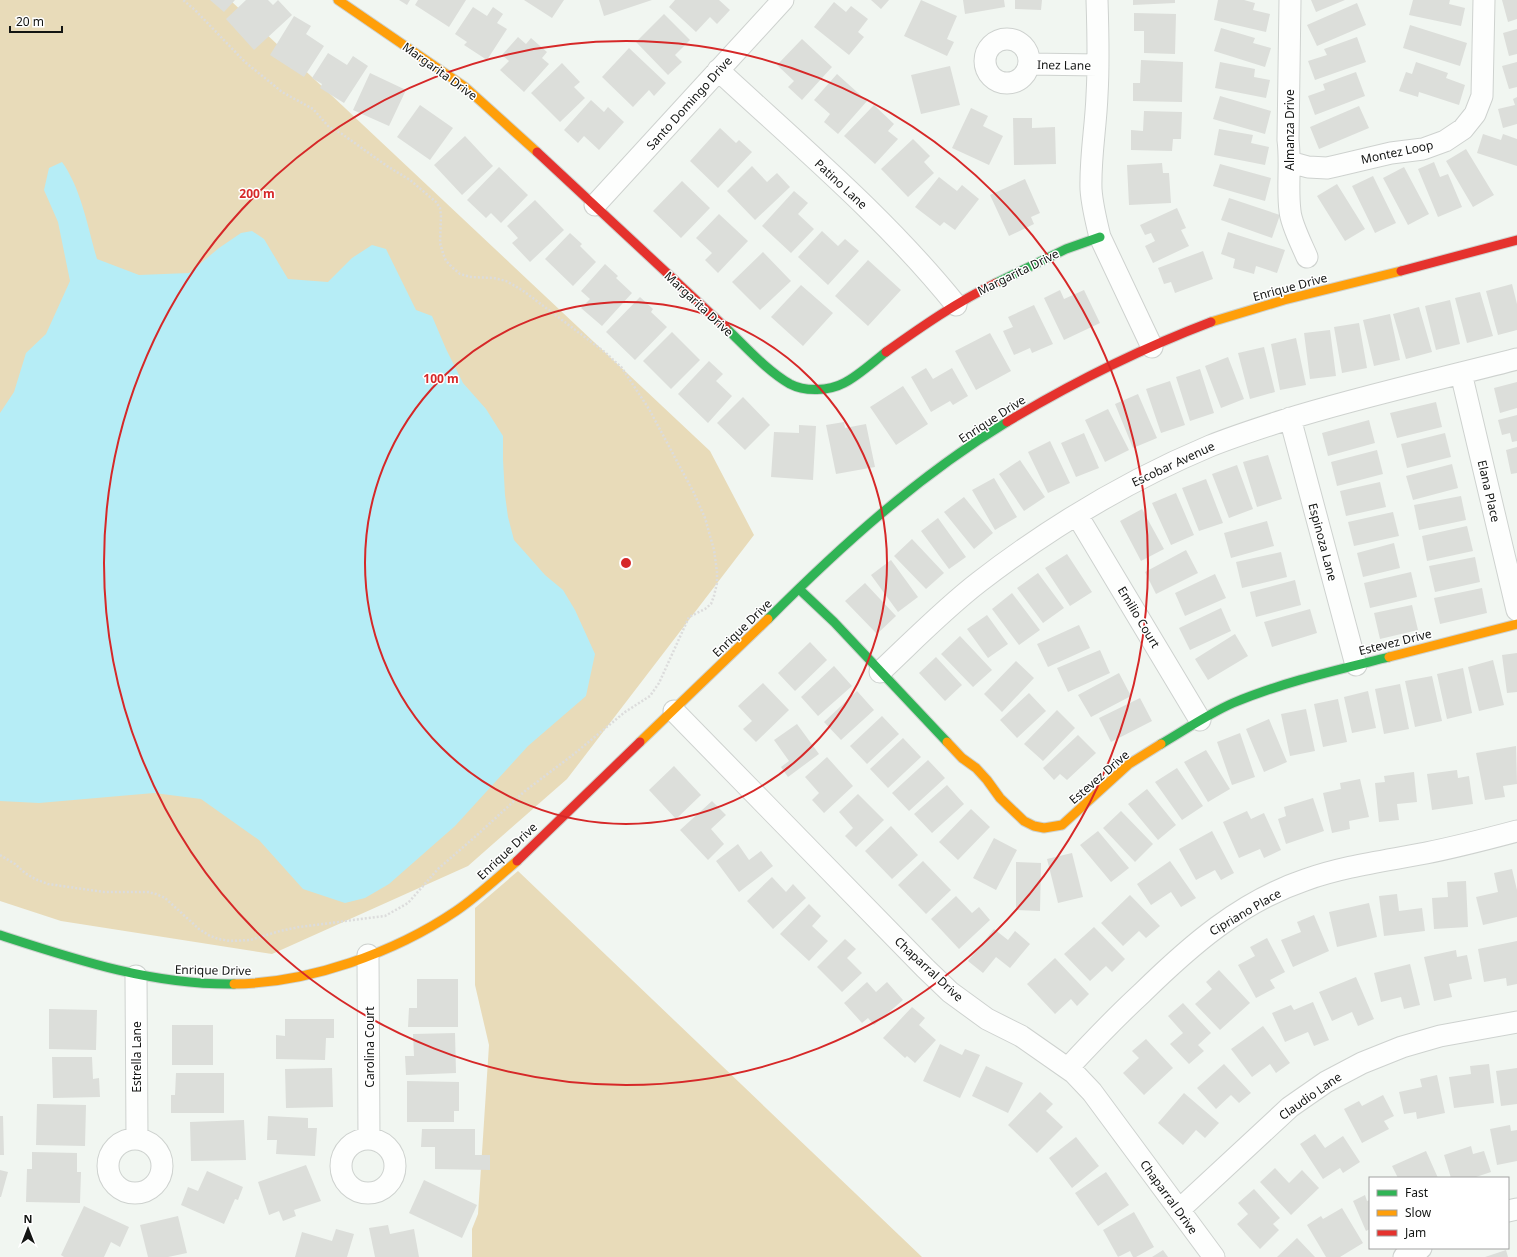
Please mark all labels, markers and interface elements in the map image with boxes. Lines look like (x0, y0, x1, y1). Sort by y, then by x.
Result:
scale bar (10, 8, 62, 34)
text: 20 m (16, 13, 44, 30)
street label: Margarita Drive (399, 38, 481, 104)
street label: Santo Domingo Drive (642, 52, 736, 154)
street label: Inez Lane (1037, 56, 1091, 74)
street label: Almanza Drive (1281, 89, 1298, 171)
street label: Montez Loop (1359, 136, 1435, 168)
street label: Patino Lane (811, 155, 871, 213)
text: 200 m (239, 185, 275, 202)
street label: Margarita Drive (975, 245, 1062, 299)
street label: Margarita Drive (661, 268, 737, 341)
street label: Enrique Drive (1251, 269, 1329, 305)
text: 100 m (423, 370, 459, 387)
street label: Enrique Drive (955, 391, 1029, 447)
street label: Escobar Avenue (1129, 437, 1217, 491)
street label: Elana Place (1474, 458, 1504, 524)
street label: Espinoza Lane (1304, 501, 1342, 583)
centre of rings (619, 556, 633, 570)
street label: Emilio Court (1114, 583, 1164, 652)
street label: Enrique Drive (709, 595, 776, 661)
street label: Estevez Drive (1357, 625, 1433, 659)
street label: Estevez Drive (1065, 746, 1133, 808)
street label: Enrique Drive (473, 819, 541, 883)
street label: Cipriano Place (1206, 884, 1284, 939)
street label: Chaparral Drive (891, 933, 967, 1005)
street label: Enrique Drive (175, 961, 252, 979)
street label: Carolina Court (361, 1006, 378, 1088)
street label: Estrella Lane (128, 1021, 145, 1093)
street label: Claudio Lane (1275, 1068, 1345, 1124)
street label: Chaparral Drive (1136, 1156, 1202, 1238)
legend (1369, 1177, 1509, 1249)
text: Fast (1405, 1184, 1429, 1201)
text: Slow (1405, 1204, 1432, 1221)
north arrow (8, 1209, 48, 1249)
text: N (24, 1211, 32, 1226)
text: Jam (1404, 1224, 1426, 1241)

